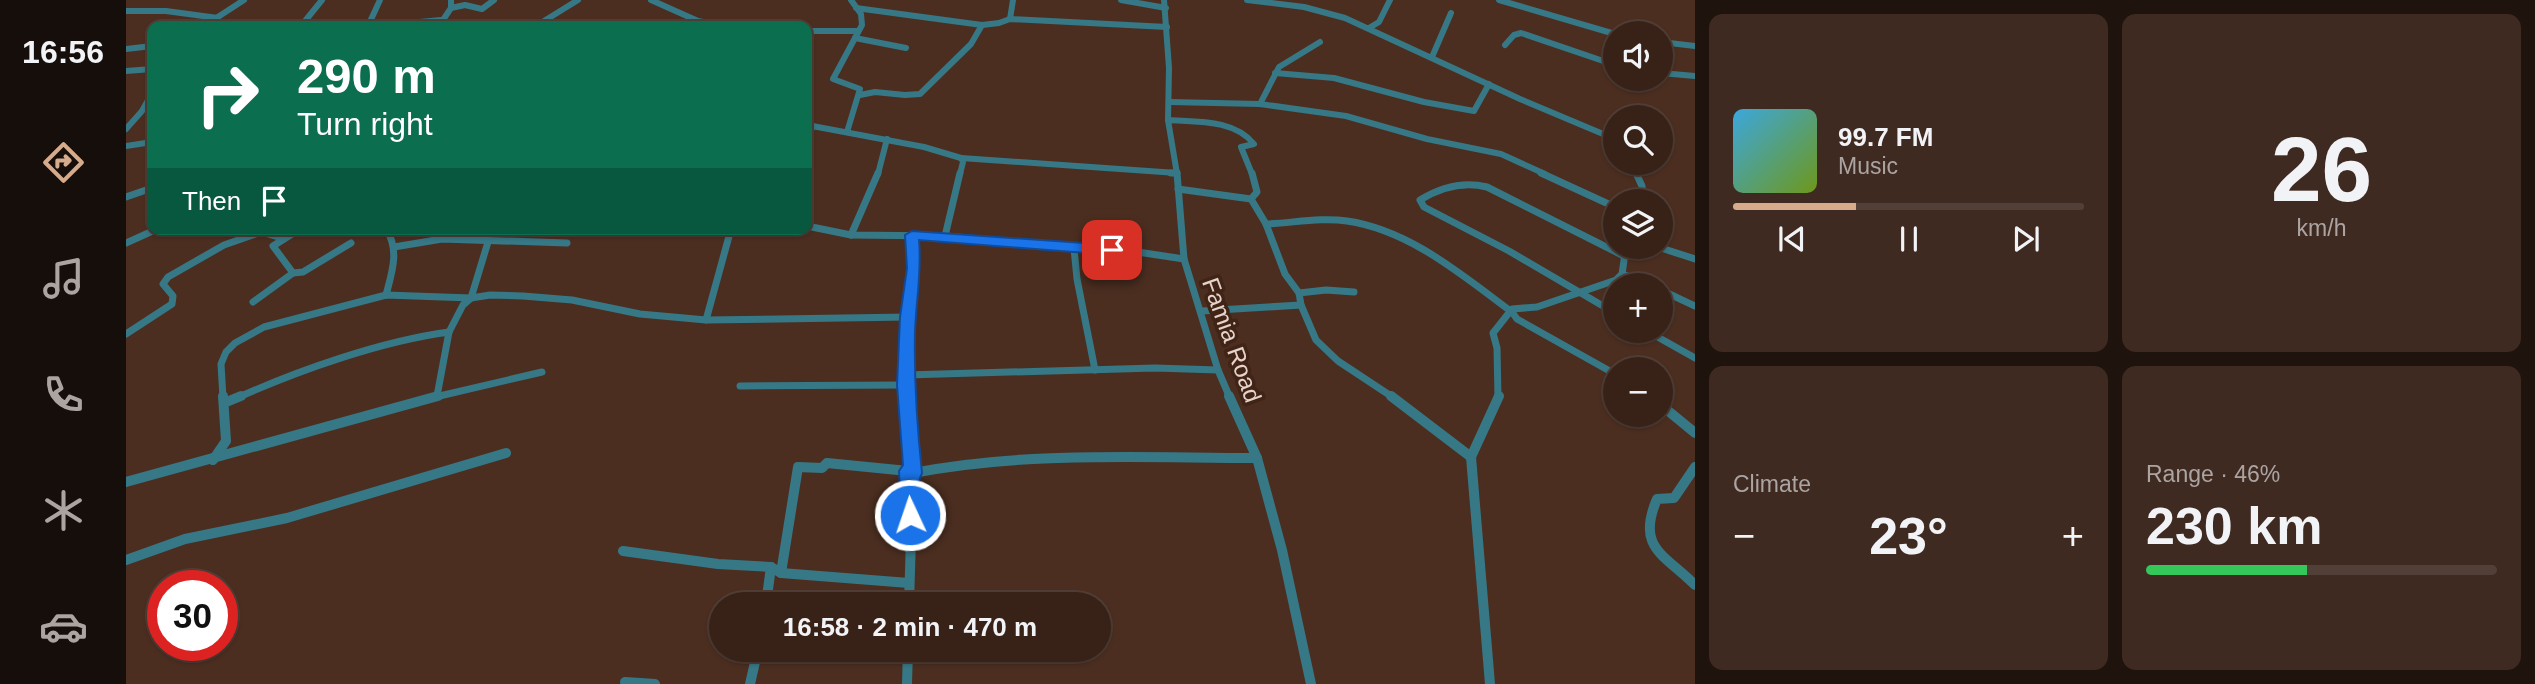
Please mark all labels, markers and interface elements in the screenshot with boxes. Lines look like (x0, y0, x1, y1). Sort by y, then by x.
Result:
map controls (1603, 21, 1673, 427)
button: sound (1603, 21, 1673, 91)
text: 16:56 (22, 34, 104, 70)
icon: right (182, 49, 273, 140)
text: 290 m (297, 49, 436, 103)
button: search (1603, 105, 1673, 175)
text: Turn right (297, 106, 433, 142)
text: 26 (2271, 119, 2372, 220)
text: 99.7 FM (1838, 122, 1933, 152)
icon: directions (39, 138, 88, 187)
text: Music (1838, 153, 1898, 179)
icon: arrive (255, 182, 293, 220)
text: Then (182, 186, 241, 216)
button: layers (1603, 189, 1673, 259)
text: km/h (2297, 215, 2346, 241)
pin (1082, 220, 1142, 280)
icon: previous (1773, 220, 1811, 258)
icon: pause (1890, 220, 1928, 258)
icon: next (2007, 220, 2045, 258)
icon: arrive (1093, 231, 1131, 269)
icon: music (39, 254, 88, 303)
button: + (1603, 273, 1673, 343)
street label: Famia Road (1197, 274, 1267, 406)
button: − (1603, 357, 1673, 427)
icon: phone (39, 370, 88, 419)
text: Range · 46% (2146, 461, 2280, 487)
text: Climate (1733, 471, 1811, 497)
position arrow (873, 478, 947, 552)
icon: climate (39, 486, 88, 535)
text: 230 km (2146, 497, 2322, 555)
text: 23° (1869, 507, 1948, 565)
text: − (1733, 515, 1755, 557)
text: + (2062, 515, 2084, 557)
speed limit sign: 30 (147, 570, 238, 661)
icon: car (39, 602, 88, 651)
text: 16:58 · 2 min · 470 m (783, 612, 1037, 642)

